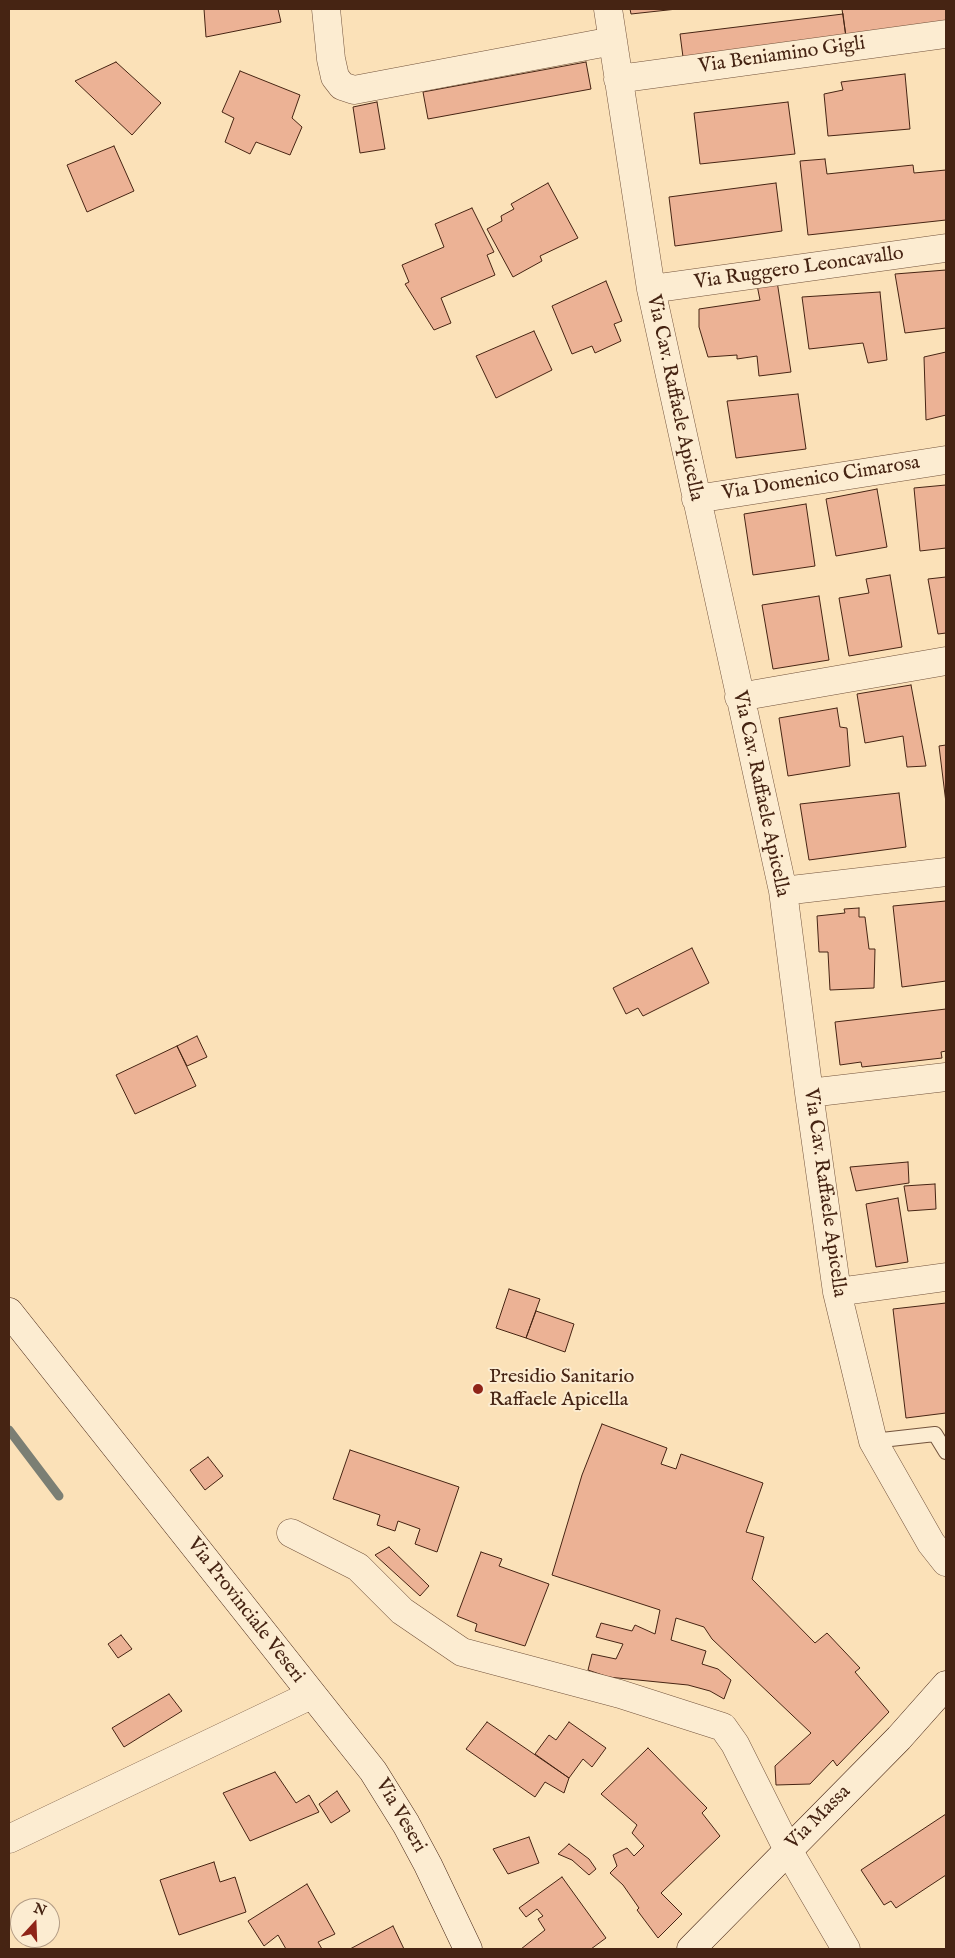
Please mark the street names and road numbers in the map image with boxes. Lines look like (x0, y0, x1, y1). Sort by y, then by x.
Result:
street label: Via Beniamino Gigli (697, 32, 867, 80)
street label: Via Ruggero Leoncavallo (693, 242, 905, 296)
street label: Via Cav. Raffaele Apicella (640, 293, 708, 503)
street label: Via Domenico Cimarosa (720, 452, 922, 506)
street label: Via Cav. Raffaele Apicella (726, 689, 794, 899)
street label: Via Cav. Raffaele Apicella (797, 1087, 851, 1299)
street label: Via Provinciale Veseri (181, 1534, 309, 1688)
street label: Via Veseri (369, 1775, 431, 1857)
street label: Via Massa (782, 1781, 856, 1855)

